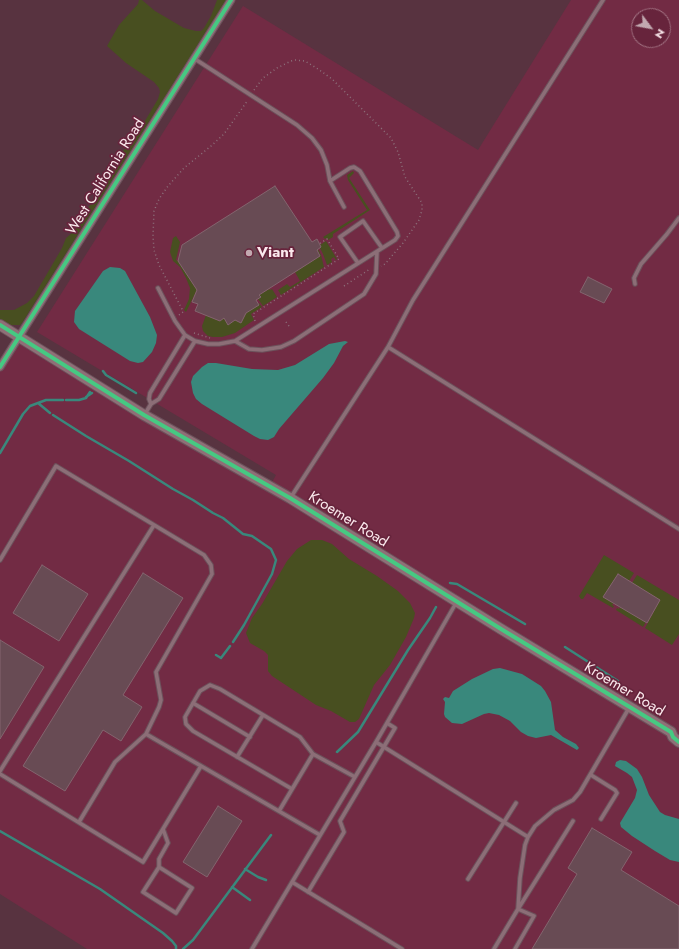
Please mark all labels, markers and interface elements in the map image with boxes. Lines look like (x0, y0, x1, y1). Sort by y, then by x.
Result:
north arrow (631, 8, 671, 48)
text: N (651, 26, 669, 42)
street label: West California Road (63, 115, 149, 239)
place label: Viant (257, 244, 294, 262)
marker: Viant (244, 248, 254, 258)
street label: Kroemer Road (305, 488, 391, 552)
street label: Kroemer Road (580, 659, 668, 721)

